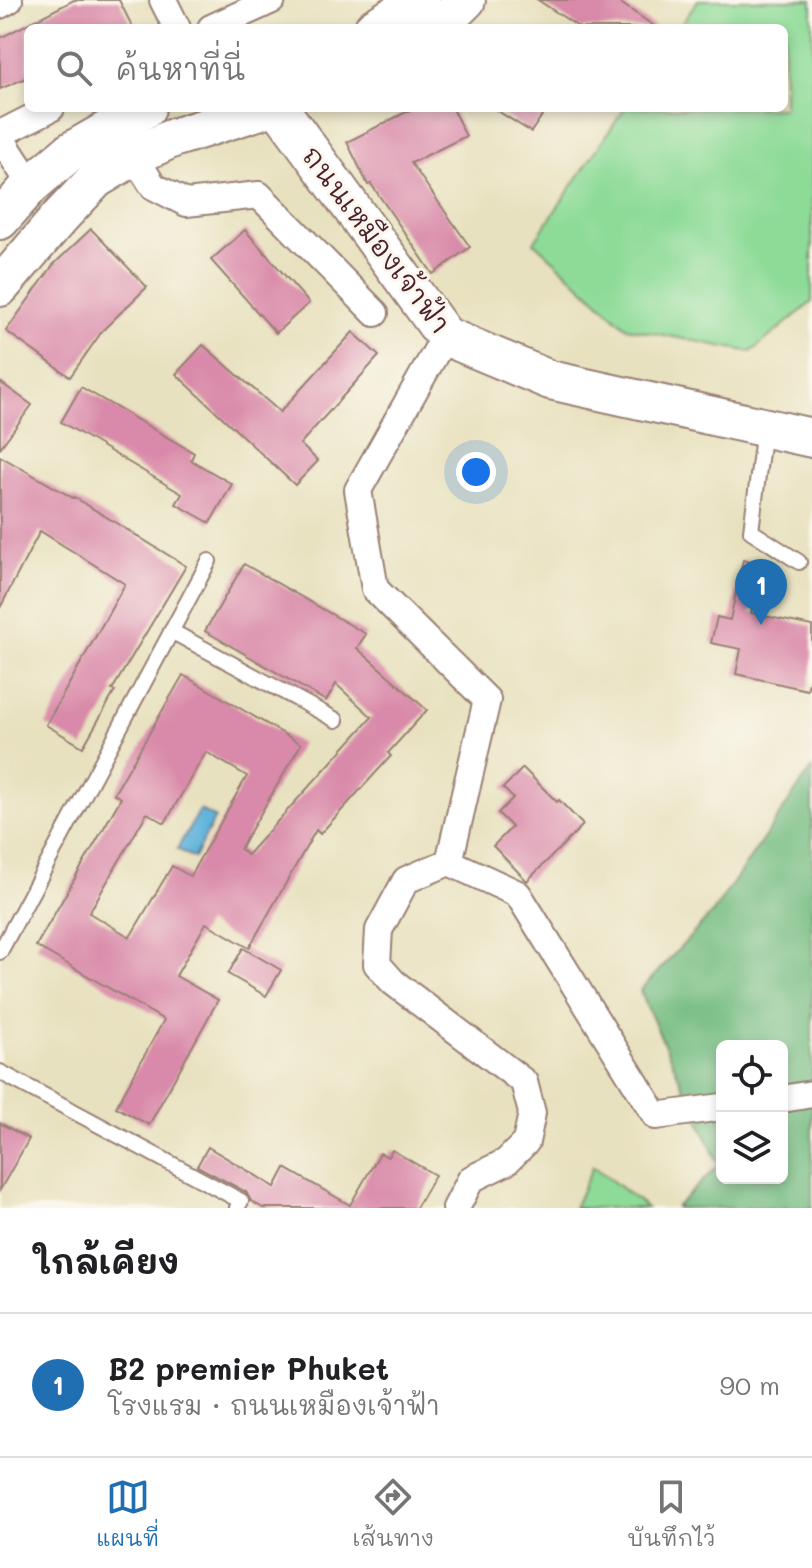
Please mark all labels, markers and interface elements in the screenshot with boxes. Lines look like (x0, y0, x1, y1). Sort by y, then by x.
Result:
search box (24, 24, 788, 112)
icon: search (52, 46, 96, 90)
text: ค้นหาที่นี่ (116, 48, 245, 88)
street label: ถนนเหมืองเจ้าฟ้า (295, 138, 459, 340)
your location (456, 452, 496, 492)
pin: 1 (735, 559, 787, 625)
map controls (716, 1040, 788, 1184)
button: locate (716, 1040, 788, 1112)
button: layers (716, 1112, 788, 1184)
text: ใกล้เคียง (32, 1238, 179, 1283)
text: B2 premier Phuket (108, 1348, 389, 1388)
text: 1 (52, 1368, 64, 1402)
text: 90 m (720, 1368, 780, 1402)
text: โรงแรม · ถนนเหมืองเจ้าฟ้า (108, 1388, 440, 1422)
tab: แผนที่ (97, 1475, 159, 1552)
tab: เส้นทาง (352, 1475, 434, 1552)
tab: บันทึกไว้ (627, 1475, 715, 1552)

